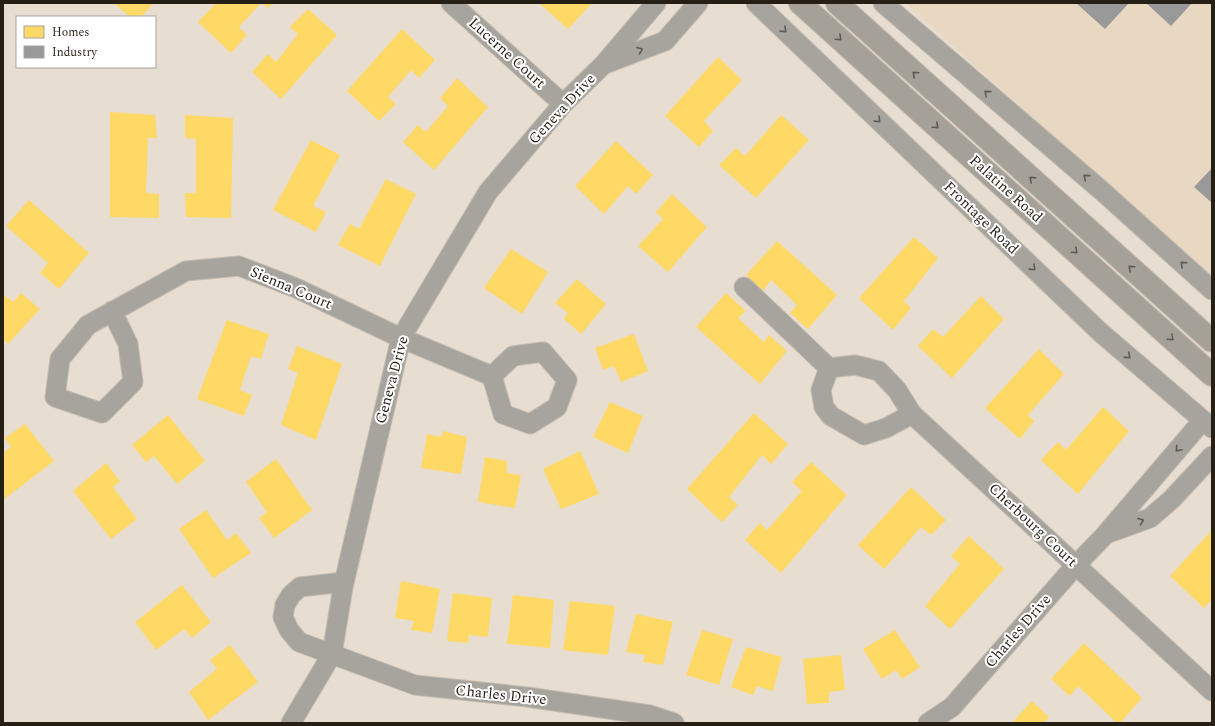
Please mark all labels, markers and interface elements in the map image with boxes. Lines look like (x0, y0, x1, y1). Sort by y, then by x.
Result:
street label: Lucerne Court (463, 12, 551, 94)
legend (16, 16, 156, 68)
text: Homes (52, 23, 90, 42)
one-way arrow (780, 25, 787, 32)
one-way arrow (834, 34, 842, 41)
text: Industry (52, 43, 98, 62)
one-way arrow (637, 47, 644, 55)
street label: Geneva Drive (523, 68, 601, 150)
one-way arrow (912, 71, 920, 78)
one-way arrow (985, 90, 992, 97)
one-way arrow (873, 115, 881, 123)
one-way arrow (931, 121, 939, 128)
street label: Palatine Road (964, 150, 1048, 228)
one-way arrow (1083, 175, 1091, 182)
street label: Frontage Road (938, 176, 1024, 260)
one-way arrow (1030, 177, 1037, 184)
one-way arrow (1070, 246, 1078, 254)
street label: Sienna Court (246, 260, 336, 316)
one-way arrow (1180, 261, 1188, 268)
one-way arrow (1028, 263, 1036, 271)
one-way arrow (1128, 266, 1136, 273)
one-way arrow (1166, 333, 1174, 341)
street label: Geneva Drive (369, 334, 415, 426)
one-way arrow (1124, 351, 1131, 358)
one-way arrow (1175, 445, 1182, 452)
street label: Cherbourg Court (983, 478, 1083, 572)
one-way arrow (1138, 517, 1145, 525)
street label: Charles Drive (979, 589, 1057, 673)
street label: Charles Drive (454, 679, 548, 711)

